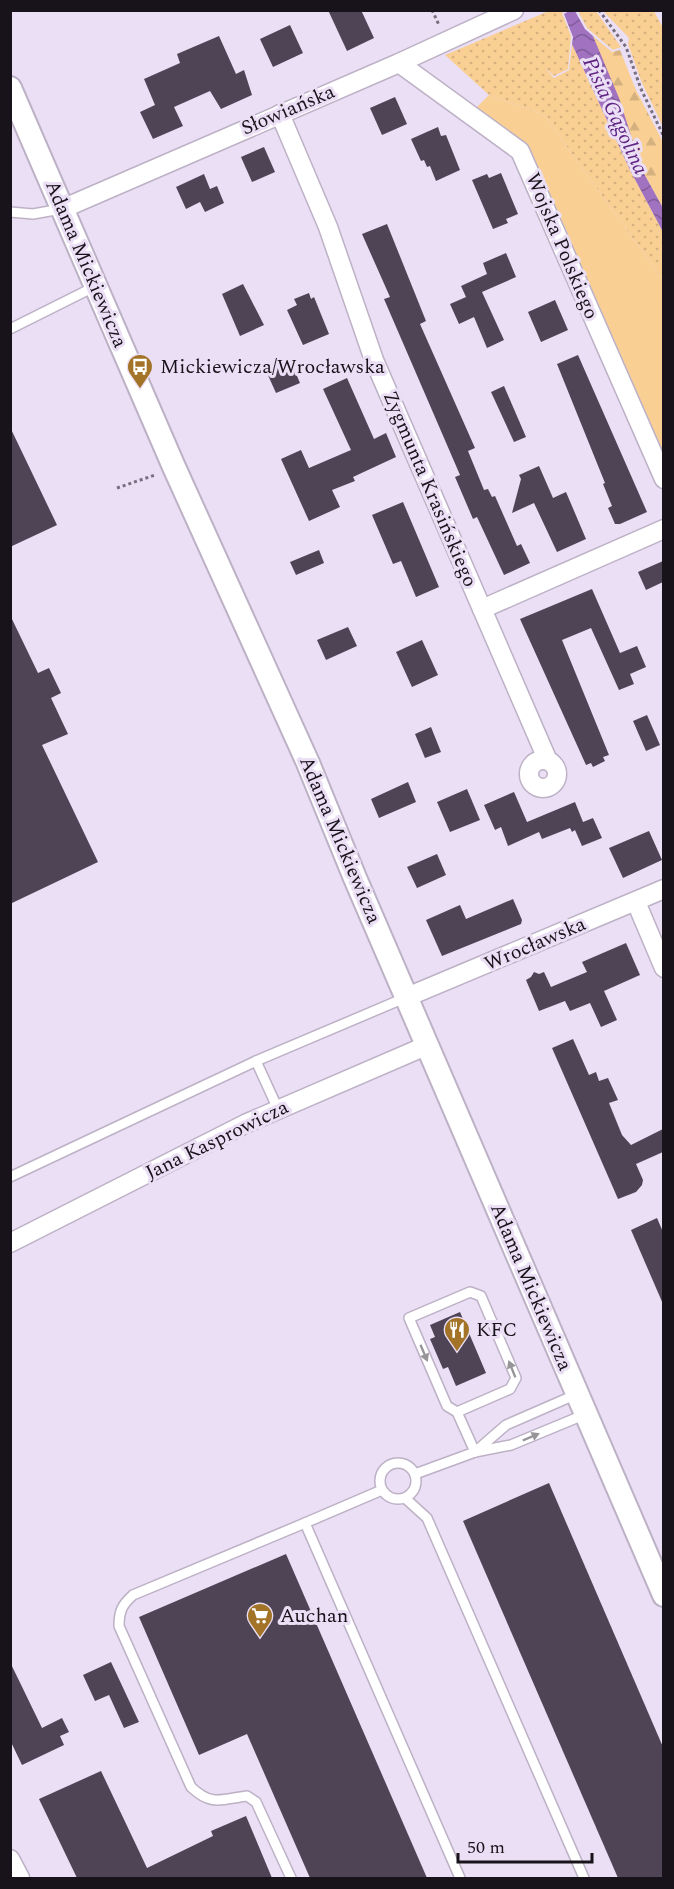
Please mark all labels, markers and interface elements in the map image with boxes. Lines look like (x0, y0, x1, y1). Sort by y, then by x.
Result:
water label: Pisia Gągolina (574, 52, 656, 181)
street label: Słowiańska (236, 77, 340, 143)
street label: Wojska Polskiego (518, 168, 606, 324)
street label: Adama Mickiewicza (37, 176, 135, 353)
bus stop icon: Mickiewicza/Wrocławska (125, 352, 155, 390)
place label: Mickiewicza/Wrocławska (160, 352, 385, 382)
street label: Zygmunta Krasińskiego (375, 386, 485, 592)
street label: Adama Mickiewicza (291, 752, 389, 929)
street label: Wrocławska (480, 909, 591, 979)
street label: Jana Kasprowicza (140, 1092, 294, 1188)
street label: Adama Mickiewicza (482, 1199, 580, 1376)
restaurant icon: KFC (442, 1315, 472, 1353)
place label: KFC (476, 1315, 517, 1345)
one-way arrow (419, 1344, 429, 1362)
one-way arrow (507, 1360, 517, 1378)
one-way arrow (522, 1432, 540, 1442)
supermarket icon: Auchan (245, 1601, 275, 1639)
place label: Auchan (280, 1601, 348, 1631)
scale bar (458, 1826, 592, 1864)
text: 50 m (467, 1834, 505, 1861)

